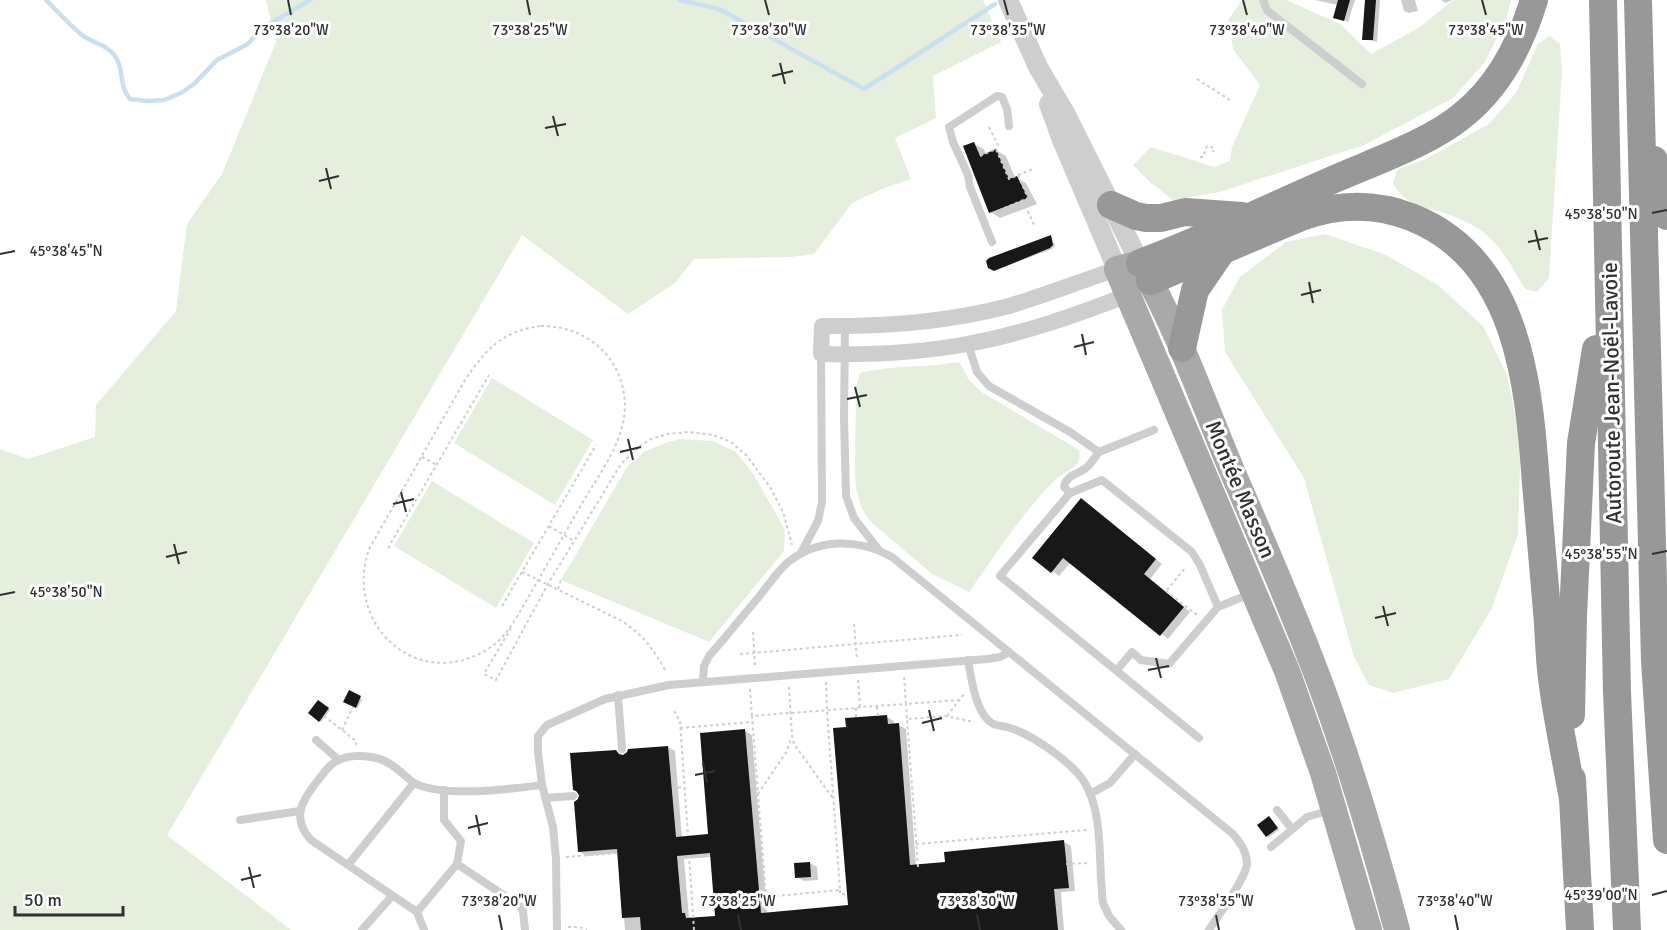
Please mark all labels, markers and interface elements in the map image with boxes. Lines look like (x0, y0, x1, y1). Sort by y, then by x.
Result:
text: 73°38'20"W (253, 21, 329, 39)
text: 73°38'25"W (492, 21, 568, 39)
text: 73°38'30"W (731, 21, 807, 39)
text: 73°38'35"W (970, 21, 1046, 39)
text: 73°38'40"W (1209, 21, 1285, 39)
text: 73°38'45"W (1448, 21, 1524, 39)
text: 45°38'50"N (1564, 205, 1638, 223)
text: 45°38'45"N (29, 242, 103, 260)
street label: Autoroute Jean-Noël-Lavoie (1596, 262, 1627, 524)
street label: Montée Masson (1199, 416, 1282, 562)
text: 45°38'55"N (1564, 545, 1638, 563)
text: 45°38'50"N (29, 583, 103, 601)
scale bar (15, 879, 123, 917)
text: 45°39'00"N (1564, 886, 1638, 904)
text: 50 m (24, 889, 62, 911)
text: 73°38'20"W (461, 892, 537, 910)
text: 73°38'25"W (700, 892, 776, 910)
text: 73°38'30"W (939, 892, 1015, 910)
text: 73°38'35"W (1178, 892, 1254, 910)
text: 73°38'40"W (1417, 892, 1493, 910)

